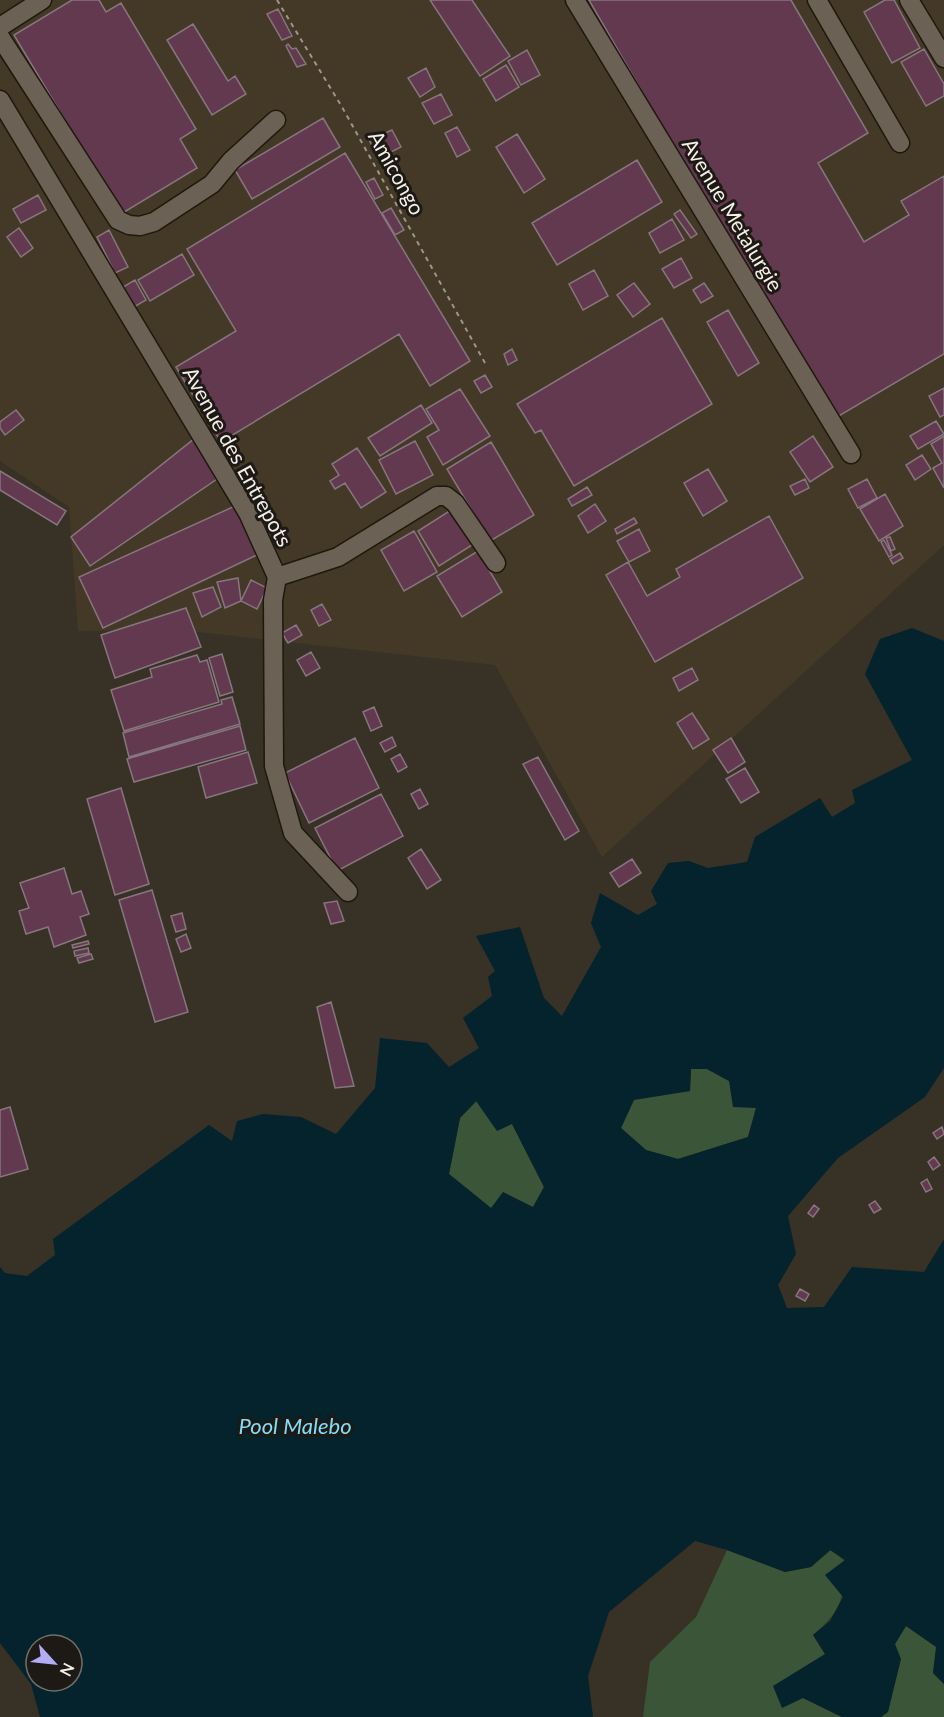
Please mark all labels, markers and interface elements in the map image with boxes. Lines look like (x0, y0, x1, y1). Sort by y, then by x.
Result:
street label: Amicongo (364, 126, 431, 219)
street label: Avenue Metalurgie (678, 133, 789, 295)
street label: Avenue des Entrepots (179, 362, 298, 550)
water label: Pool Malebo (238, 1412, 352, 1439)
north arrow (24, 1633, 84, 1693)
text: N (57, 1660, 79, 1680)

